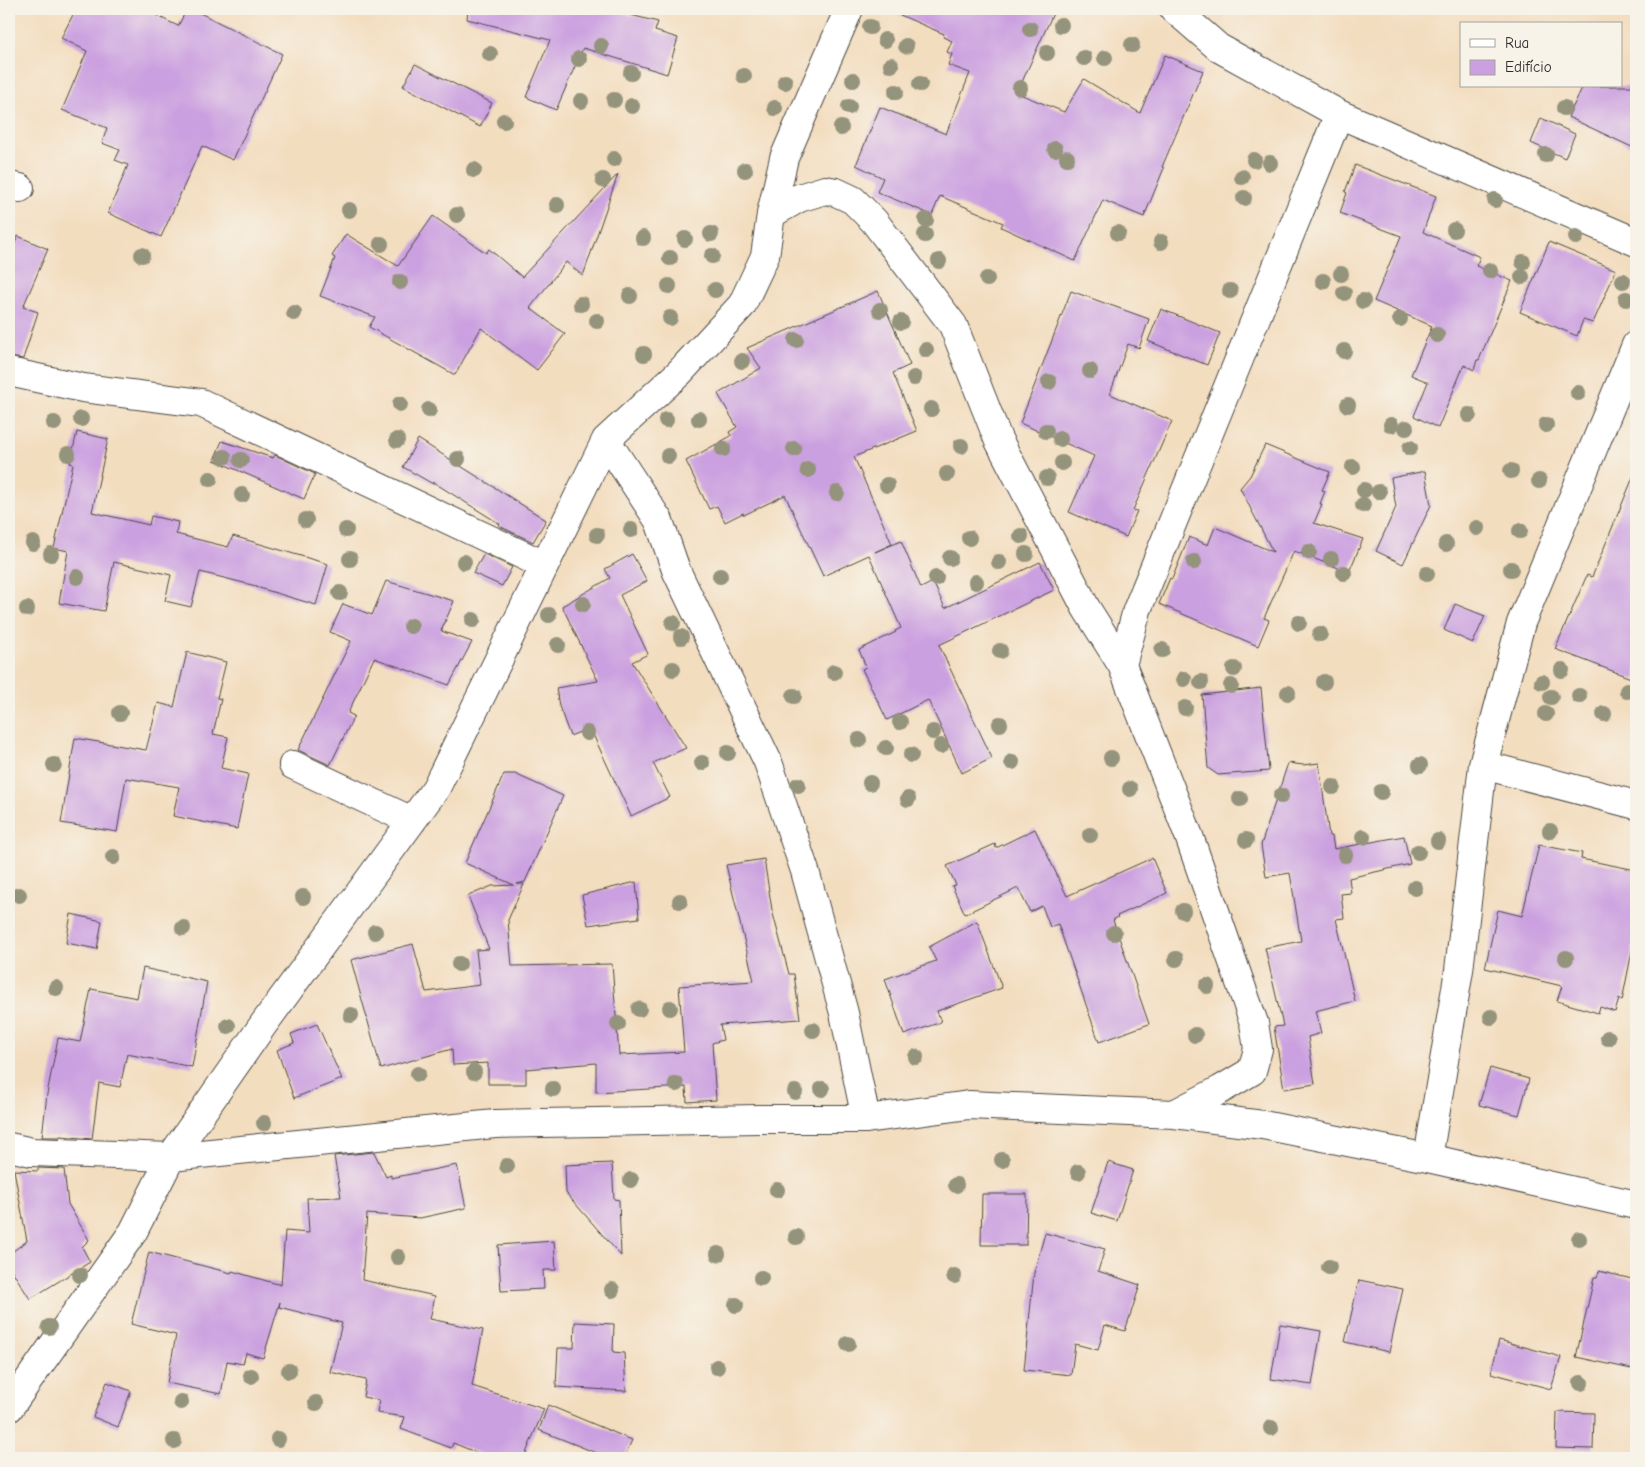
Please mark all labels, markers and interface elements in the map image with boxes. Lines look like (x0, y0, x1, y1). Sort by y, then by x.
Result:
legend (1460, 22, 1622, 88)
text: Rua (1505, 34, 1529, 52)
text: Edifício (1505, 58, 1552, 76)

